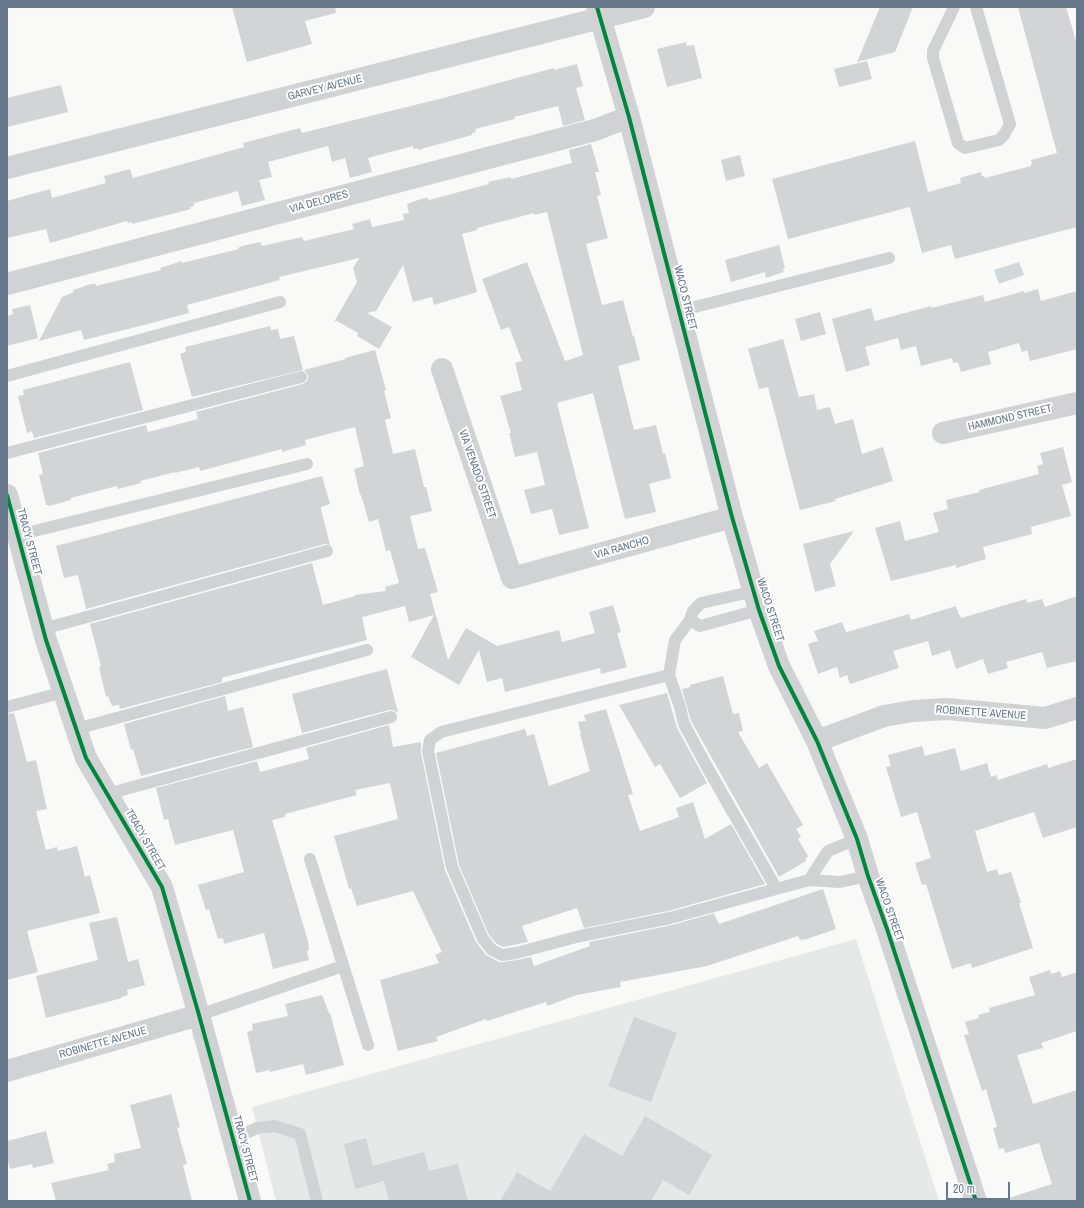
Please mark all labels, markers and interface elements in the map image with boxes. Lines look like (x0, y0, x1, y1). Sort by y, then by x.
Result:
street label: GARVEY AVENUE (286, 72, 364, 104)
street label: VIA DELORES (288, 188, 350, 216)
street label: WACO STREET (671, 264, 699, 332)
street label: HAMMOND STREET (967, 402, 1053, 434)
street label: VIA VENADO STREET (456, 428, 498, 520)
street label: TRACY STREET (14, 507, 44, 577)
street label: VIA RANCHO (593, 534, 651, 562)
street label: WACO STREET (754, 577, 786, 643)
street label: ROBINETTE AVENUE (935, 703, 1027, 723)
street label: TRACY STREET (122, 807, 168, 873)
street label: WACO STREET (872, 877, 906, 943)
street label: ROBINETTE AVENUE (58, 1024, 148, 1062)
street label: TRACY STREET (230, 1114, 260, 1184)
scale bar (948, 1174, 1012, 1200)
text: 20 m (953, 1181, 975, 1197)

